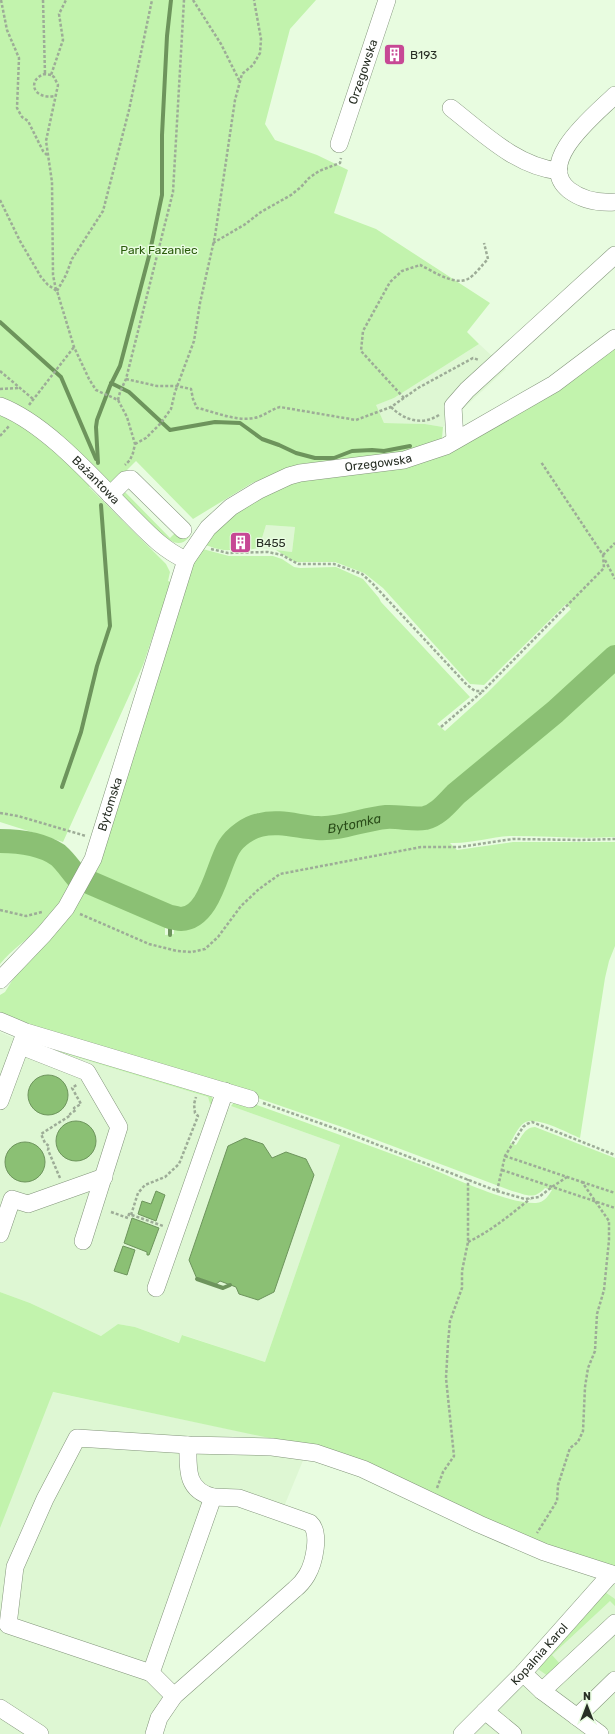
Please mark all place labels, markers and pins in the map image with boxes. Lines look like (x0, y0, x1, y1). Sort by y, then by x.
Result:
building icon: B193 (382, 42, 408, 68)
place label: B193 (410, 48, 437, 62)
building icon: B455 (228, 530, 254, 556)
place label: B455 (256, 536, 286, 550)

